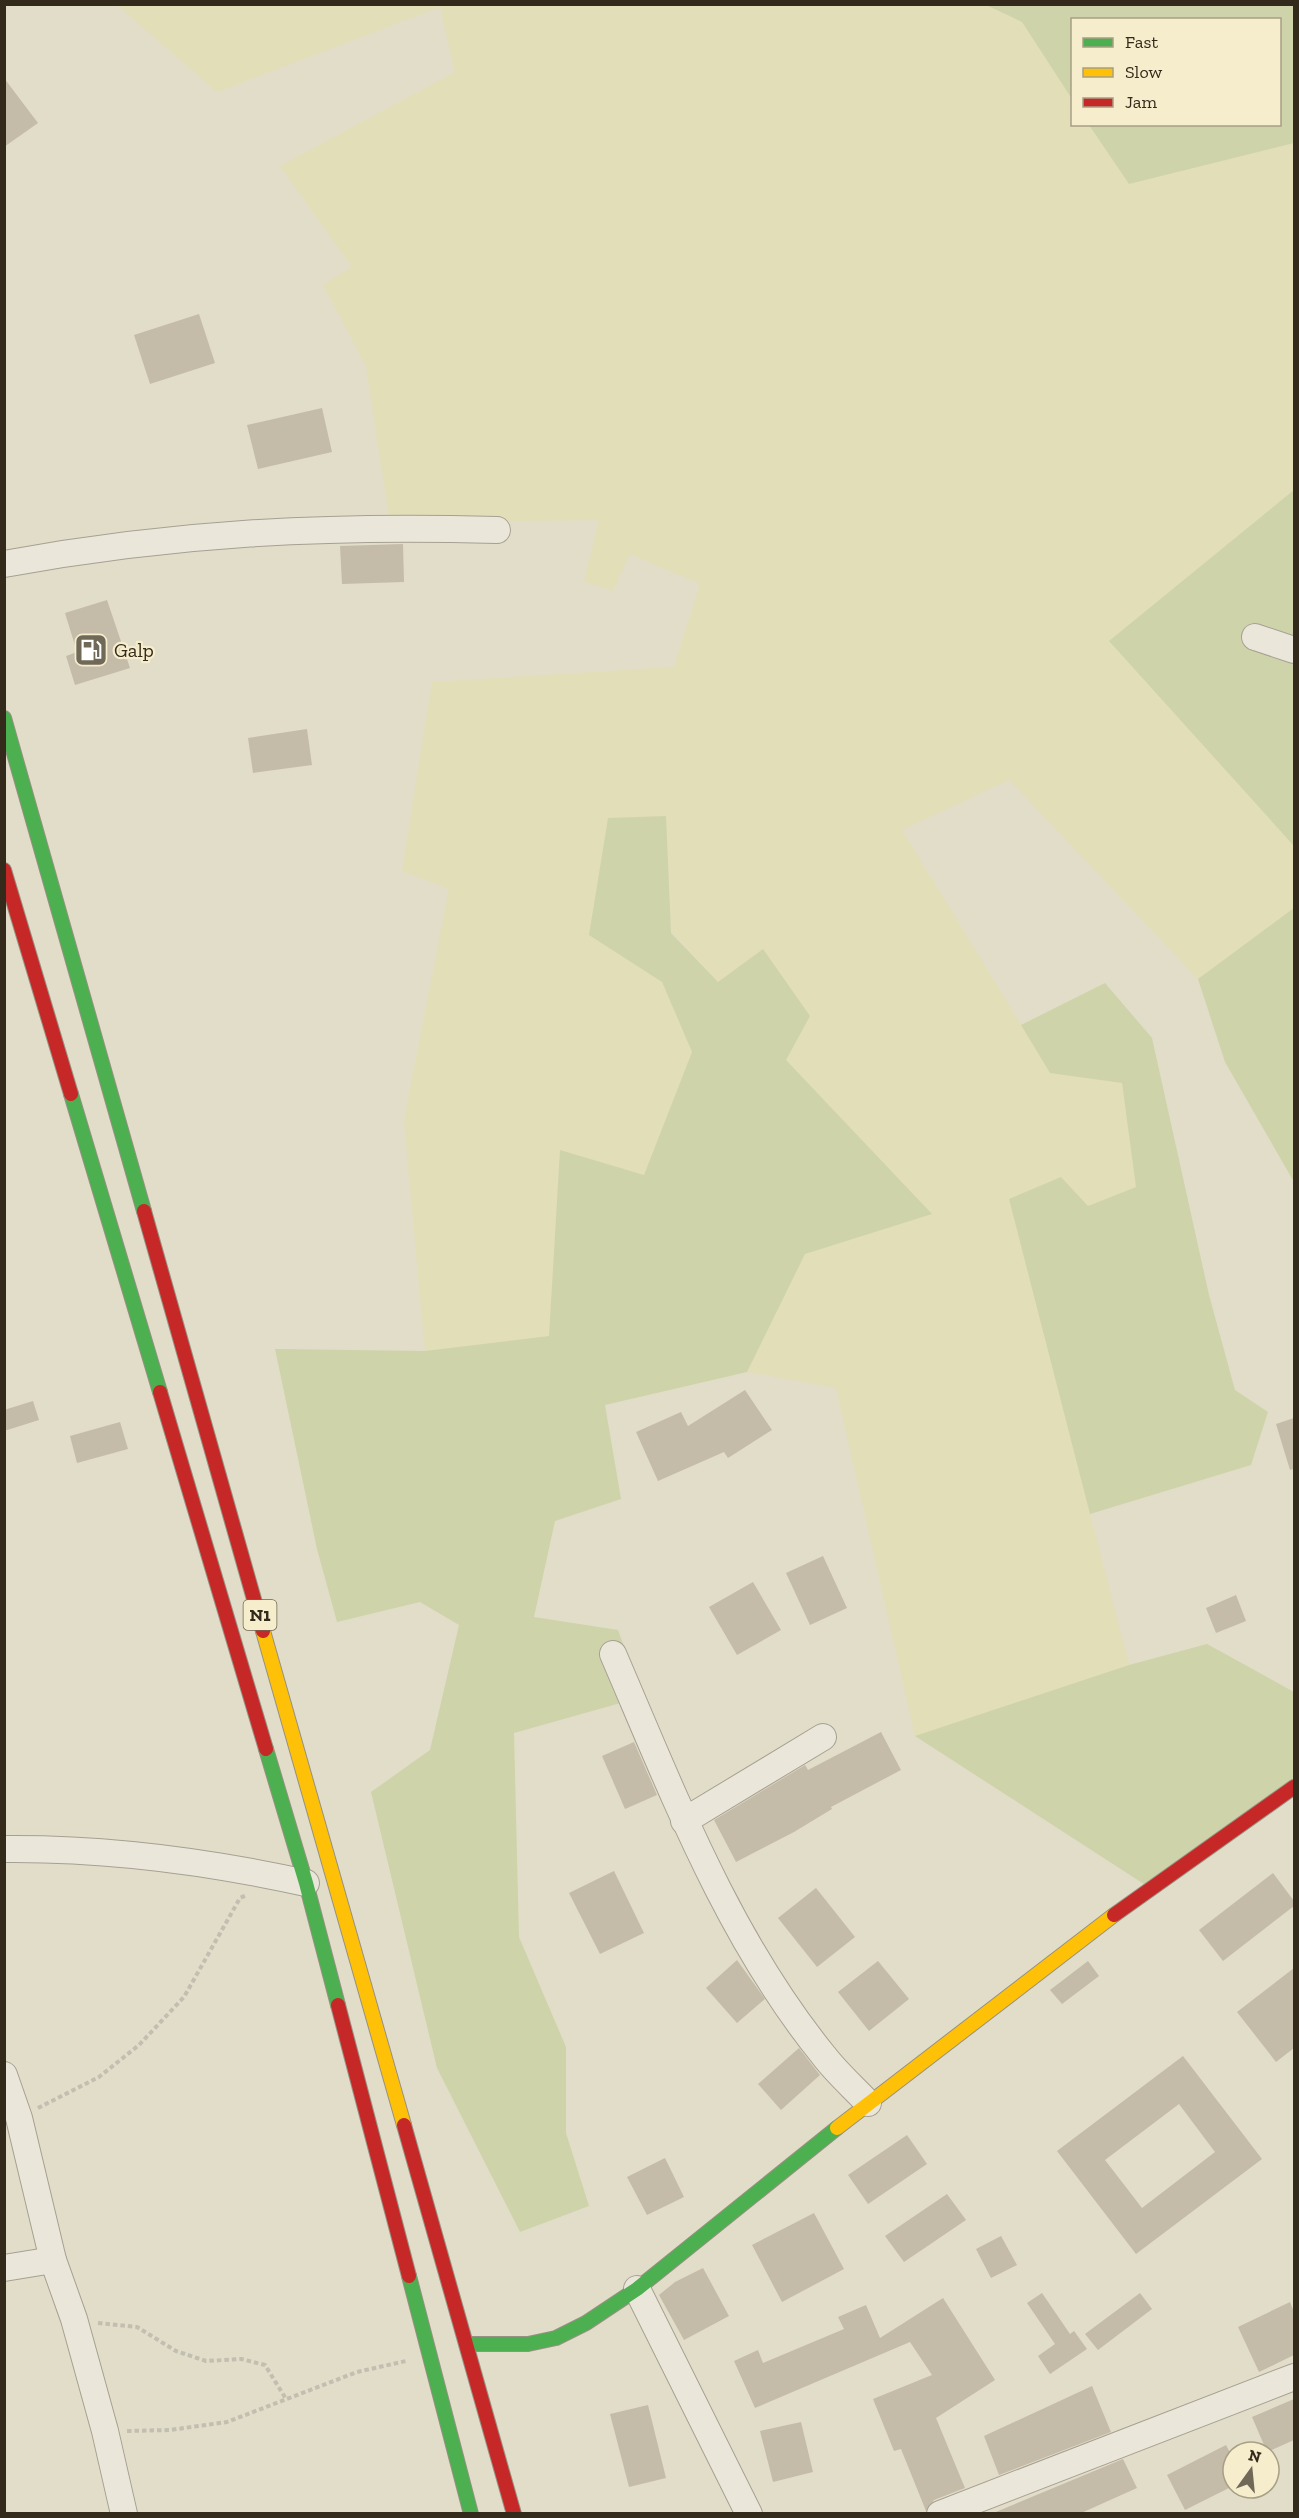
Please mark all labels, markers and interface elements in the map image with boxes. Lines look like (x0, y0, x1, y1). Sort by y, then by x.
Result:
legend (1071, 18, 1281, 126)
text: Fast (1125, 31, 1158, 53)
text: Slow (1125, 61, 1162, 83)
text: Jam (1125, 91, 1157, 113)
fuel station icon: Galp (73, 632, 109, 668)
place label: Galp (114, 638, 154, 662)
road number: N1 (244, 1600, 276, 1630)
north arrow (1221, 2440, 1281, 2500)
text: N (1246, 2445, 1263, 2467)

